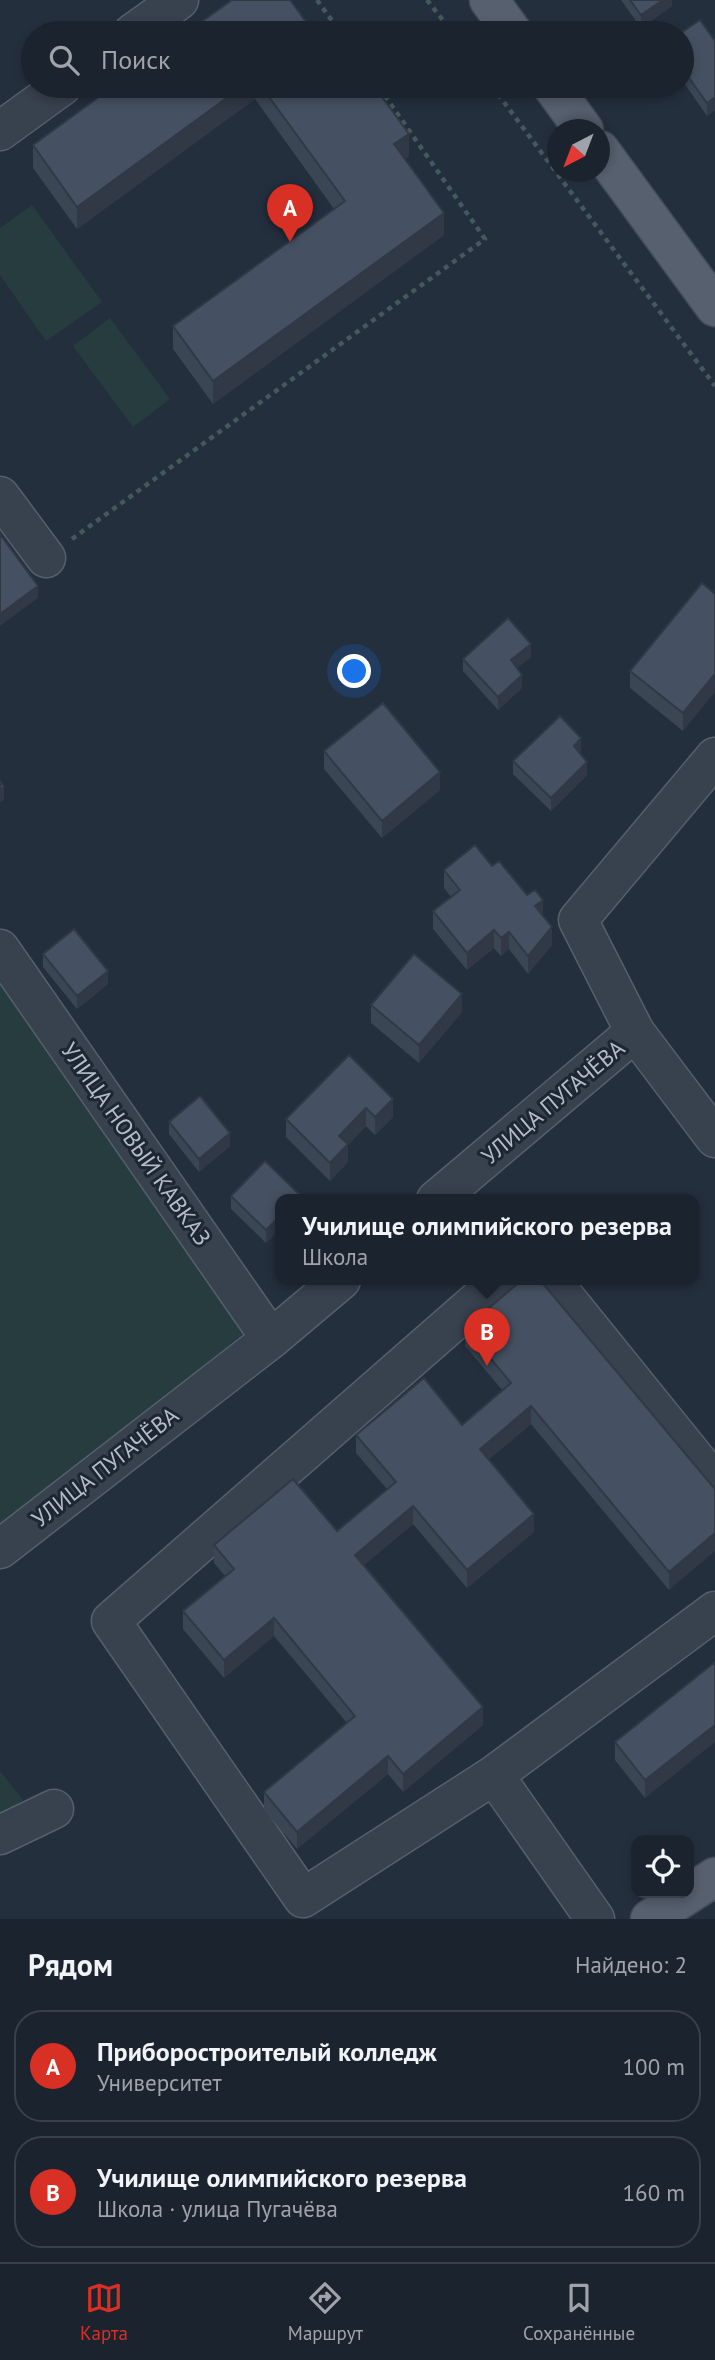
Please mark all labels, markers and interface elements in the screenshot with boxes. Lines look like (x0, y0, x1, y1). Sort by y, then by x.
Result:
search box (21, 21, 694, 98)
icon: search (45, 41, 83, 79)
text: Поиск (101, 43, 170, 76)
north arrow (547, 119, 610, 182)
pin: A (267, 184, 313, 242)
your location (337, 654, 371, 688)
street label: УЛИЦА ПУГАЧЁВА (475, 1033, 631, 1170)
street label: УЛИЦА НОВЫЙ КАВКАЗ (55, 1036, 218, 1251)
popup (275, 1194, 699, 1285)
text: Училище олимпийского резерва (302, 1209, 672, 1242)
text: Школа (302, 1242, 368, 1271)
pin: B (464, 1308, 510, 1366)
street label: УЛИЦА ПУГАЧЁВА (26, 1400, 184, 1533)
map controls (631, 1835, 694, 1898)
button: locate (631, 1835, 694, 1898)
text: Рядом (28, 1945, 113, 1984)
text: Найдено: 2 (575, 1950, 687, 1979)
text: Приборостроителый колледж (97, 2035, 437, 2068)
text: A (46, 2052, 60, 2081)
text: 100 m (623, 2052, 685, 2081)
text: Университет (97, 2068, 222, 2097)
text: Училище олимпийского резерва (97, 2161, 467, 2194)
text: B (46, 2178, 60, 2207)
text: 160 m (623, 2178, 685, 2207)
text: Школа · улица Пугачёва (97, 2194, 338, 2223)
tab: Карта (80, 2279, 128, 2345)
tab: Маршрут (288, 2279, 363, 2345)
tab: Сохранённые (523, 2279, 635, 2345)

